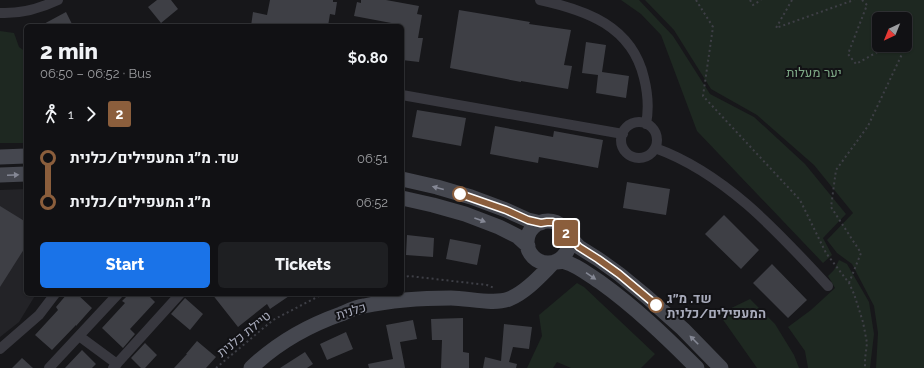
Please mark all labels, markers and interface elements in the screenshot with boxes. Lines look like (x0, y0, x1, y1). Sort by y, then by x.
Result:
north arrow (872, 12, 912, 52)
map controls (872, 12, 912, 52)
text: 2 min (40, 38, 98, 64)
text: $0.80 (348, 49, 388, 67)
park label: יער מעלות (786, 65, 842, 80)
text: 06:50 – 06:52 · Bus (40, 66, 151, 81)
icon: walk (40, 103, 62, 125)
icon: forward (80, 103, 102, 125)
text: 2 (116, 106, 123, 122)
text: 1 (68, 107, 74, 122)
text: שד. מ״ג המעפילים/כלנית (70, 149, 239, 167)
text: 06:51 (357, 151, 388, 166)
one-way arrow (7, 171, 19, 178)
one-way arrow (432, 184, 444, 190)
unlabelled marker (452, 186, 468, 202)
text: מ״ג המעפילים/כלנית (70, 193, 211, 211)
text: 06:52 (356, 195, 388, 210)
one-way arrow (474, 217, 486, 223)
line badge: 2 (553, 220, 579, 246)
text: 2 (562, 225, 570, 241)
button: Start (40, 242, 210, 288)
button: Tickets (218, 242, 388, 288)
one-way arrow (586, 272, 596, 280)
place label: שד. מ״ג המעפילים/כלנית (667, 291, 766, 321)
marker: שד. מ״ג המעפילים/כלנית (648, 297, 664, 313)
street label: כלנית (334, 299, 368, 323)
street label: טיילת כלנית (214, 308, 274, 360)
one-way arrow (689, 335, 699, 345)

